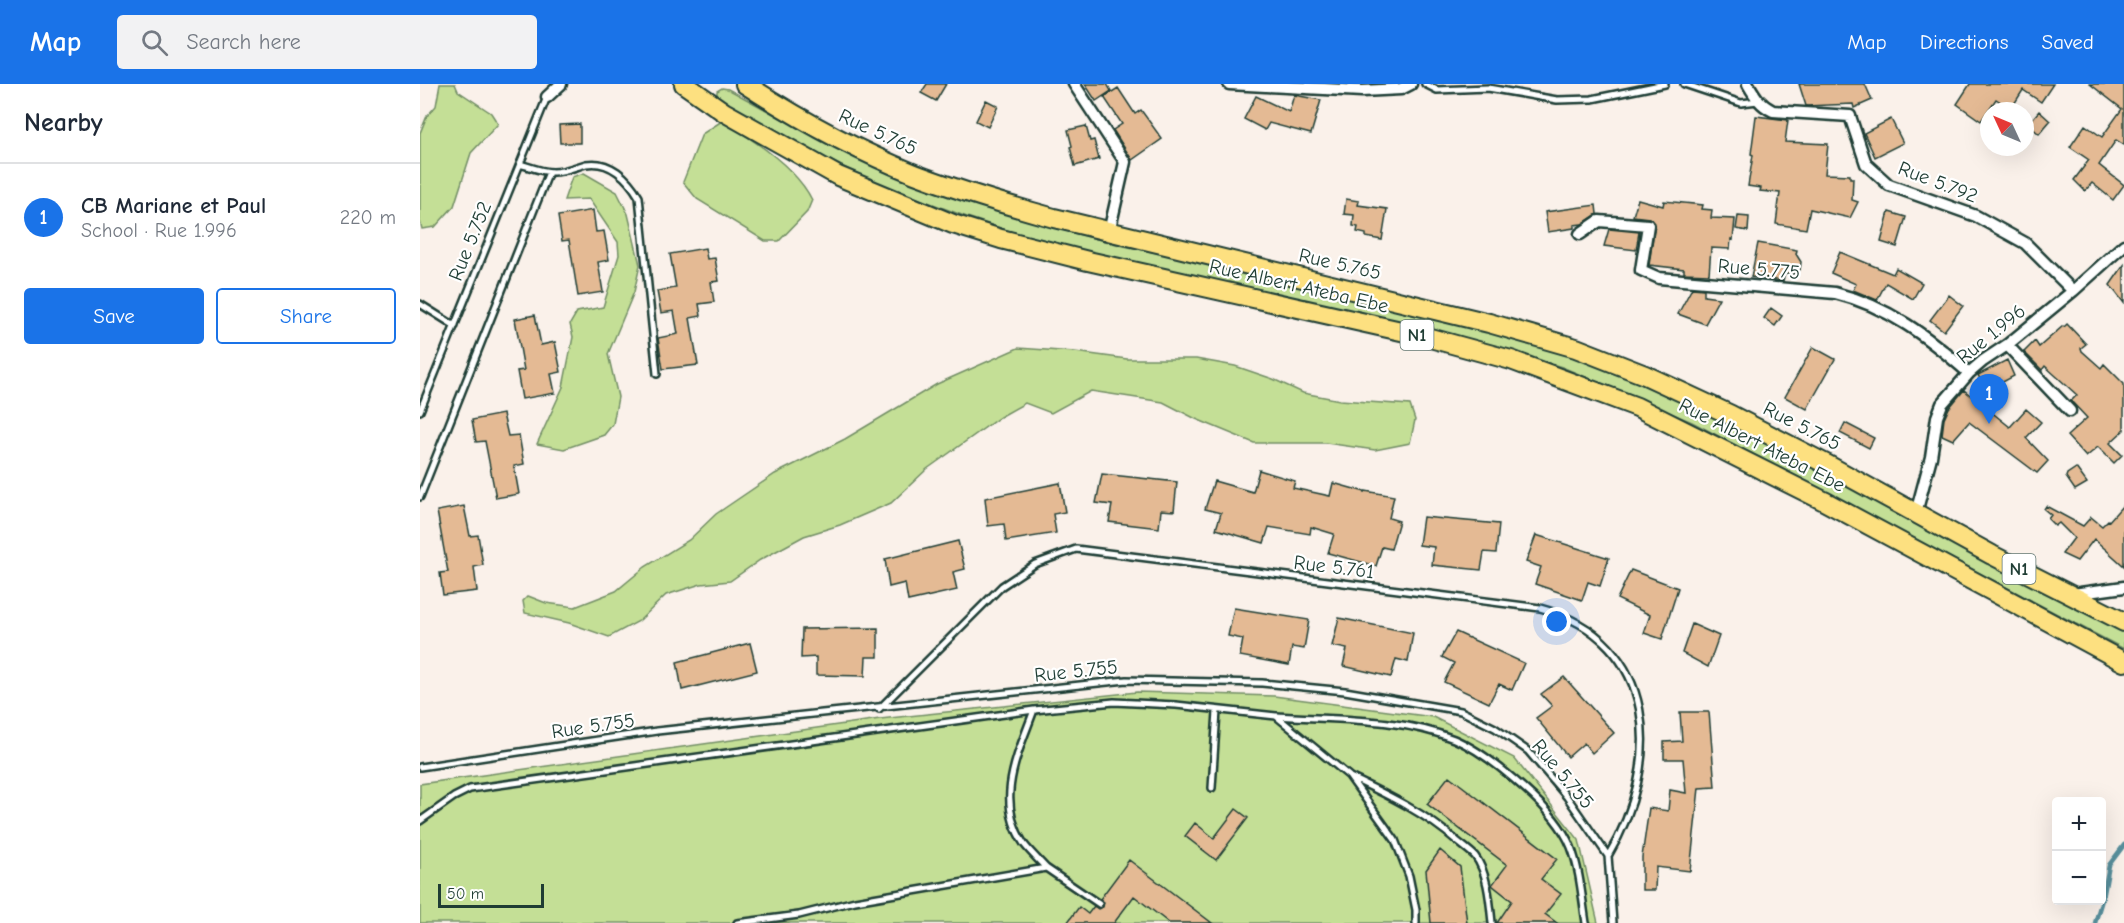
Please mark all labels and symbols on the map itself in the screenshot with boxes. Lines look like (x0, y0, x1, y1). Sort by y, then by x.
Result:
north arrow (1980, 102, 2034, 156)
street label: Rue 5.765 (835, 104, 921, 160)
street label: Rue 5.792 (1895, 156, 1981, 208)
street label: Rue 5.752 (444, 198, 496, 284)
street label: Rue 5.765 (1297, 243, 1383, 285)
street label: Rue Albert Ateba Ebe (1207, 254, 1391, 318)
street label: Rue 5.775 (1717, 254, 1801, 284)
street label: Rue 1.996 (1952, 299, 2030, 369)
road number: N1 (1400, 320, 1434, 350)
pin: 1 (1970, 374, 2008, 424)
street label: Rue Albert Ateba Ebe (1675, 393, 1849, 497)
street label: Rue 5.765 (1759, 397, 1845, 455)
street label: Rue 5.761 (1292, 551, 1376, 583)
road number: N1 (2002, 554, 2036, 584)
your location (1542, 607, 1571, 636)
street label: Rue 5.755 (1033, 655, 1119, 687)
street label: Rue 5.755 (550, 709, 636, 743)
street label: Rue 5.755 (1527, 734, 1599, 814)
scale bar (438, 881, 544, 908)

